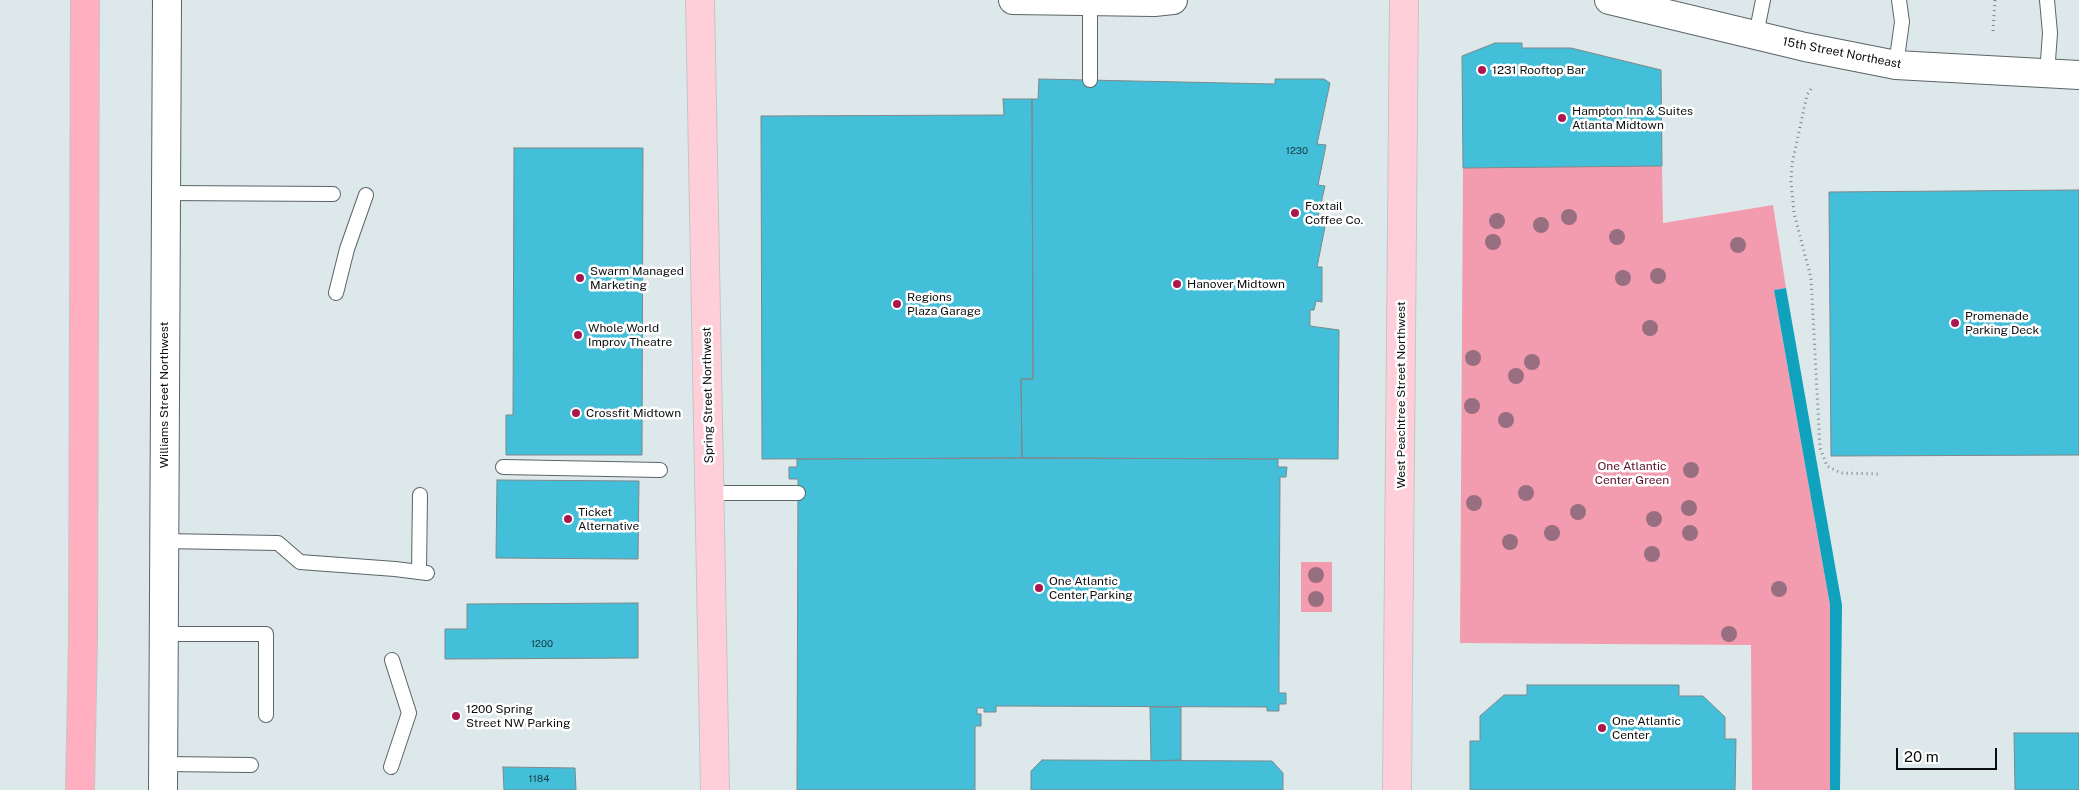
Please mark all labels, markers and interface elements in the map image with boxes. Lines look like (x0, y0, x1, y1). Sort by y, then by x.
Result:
street label: 15th Street Northeast (1781, 34, 1903, 72)
place label: 1231 Rooftop Bar (1492, 63, 1586, 77)
marker: 1231 Rooftop Bar (1476, 64, 1488, 76)
place label: Hampton Inn & Suites Atlanta Midtown (1572, 104, 1693, 132)
marker: Hampton Inn & Suites Atlanta Midtown (1556, 112, 1568, 124)
house number: 1230 (1286, 145, 1308, 157)
place label: Foxtail Coffee Co. (1305, 199, 1363, 227)
marker: Foxtail Coffee Co. (1289, 207, 1301, 219)
place label: Swarm Managed Marketing (590, 264, 684, 292)
marker: Swarm Managed Marketing (574, 272, 586, 284)
place label: Hanover Midtown (1187, 277, 1285, 291)
marker: Hanover Midtown (1171, 278, 1183, 290)
place label: Regions Plaza Garage (907, 290, 981, 318)
marker: Regions Plaza Garage (891, 298, 903, 310)
street label: West Peachtree Street Northwest (1394, 301, 1408, 489)
place label: Promenade Parking Deck (1965, 309, 2039, 337)
marker: Promenade Parking Deck (1949, 317, 1961, 329)
place label: Whole World Improv Theatre (588, 321, 672, 349)
street label: Williams Street Northwest (157, 322, 171, 468)
street label: Spring Street Northwest (700, 327, 716, 463)
marker: Whole World Improv Theatre (572, 329, 584, 341)
place label: Crossfit Midtown (586, 406, 681, 420)
marker: Crossfit Midtown (570, 407, 582, 419)
park label: One Atlantic Center Green (1595, 459, 1669, 487)
place label: Ticket Alternative (578, 505, 639, 533)
marker: Ticket Alternative (562, 513, 574, 525)
place label: One Atlantic Center Parking (1049, 574, 1133, 602)
marker: One Atlantic Center Parking (1033, 582, 1045, 594)
house number: 1200 (531, 638, 553, 650)
place label: 1200 Spring Street NW Parking (466, 702, 570, 730)
marker: 1200 Spring Street NW Parking (450, 710, 462, 722)
place label: One Atlantic Center (1612, 714, 1681, 742)
marker: One Atlantic Center (1596, 722, 1608, 734)
scale bar (1899, 738, 2000, 770)
text: 20 m (1904, 748, 1939, 765)
house number: 1184 (529, 773, 549, 785)

